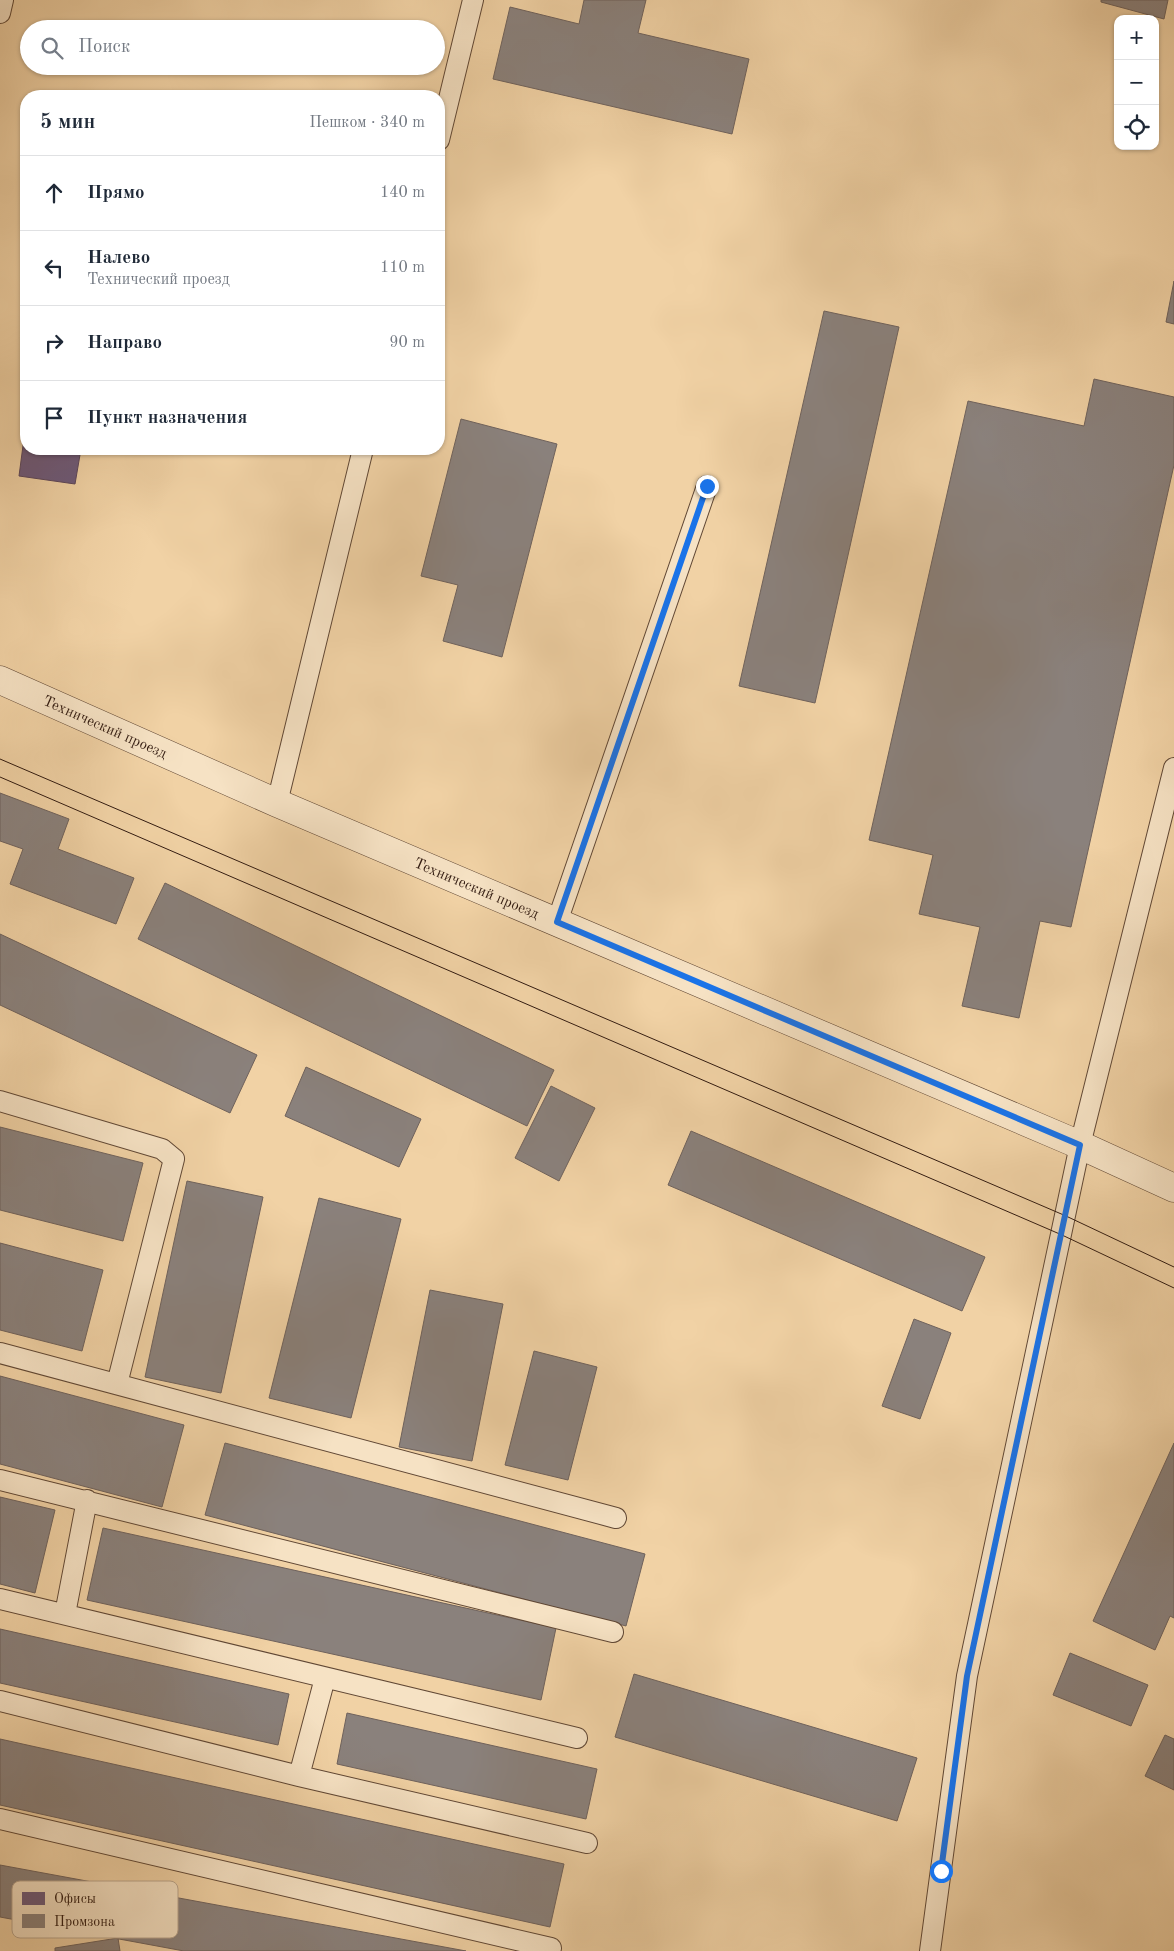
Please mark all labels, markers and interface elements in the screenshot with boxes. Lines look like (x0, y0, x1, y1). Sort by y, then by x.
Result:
map controls (1114, 15, 1159, 150)
button: + (1114, 15, 1159, 60)
search box (20, 20, 445, 75)
icon: search (38, 34, 66, 62)
text: Поиск (78, 38, 130, 57)
button: − (1114, 60, 1159, 105)
button: locate (1114, 105, 1159, 150)
text: 5 мин (40, 112, 95, 133)
text: Пешком · 340 m (309, 115, 425, 131)
icon: ahead (40, 179, 68, 207)
text: Прямо (87, 184, 145, 203)
text: 140 m (380, 185, 425, 201)
text: Налево (87, 249, 150, 268)
icon: left (40, 254, 68, 282)
text: 110 m (380, 260, 425, 276)
text: Технический проезд (87, 272, 230, 288)
icon: right (40, 329, 68, 357)
text: Направо (87, 334, 162, 353)
text: 90 m (389, 335, 425, 351)
icon: arrive (40, 404, 68, 432)
text: Пункт назначения (87, 409, 247, 428)
route end (696, 475, 719, 498)
street label: Технический проезд (40, 694, 169, 762)
street label: Технический проезд (411, 856, 541, 923)
route start (930, 1860, 953, 1883)
legend (12, 1881, 178, 1938)
text: Офисы (54, 1892, 96, 1907)
text: Промзона (54, 1915, 115, 1929)

